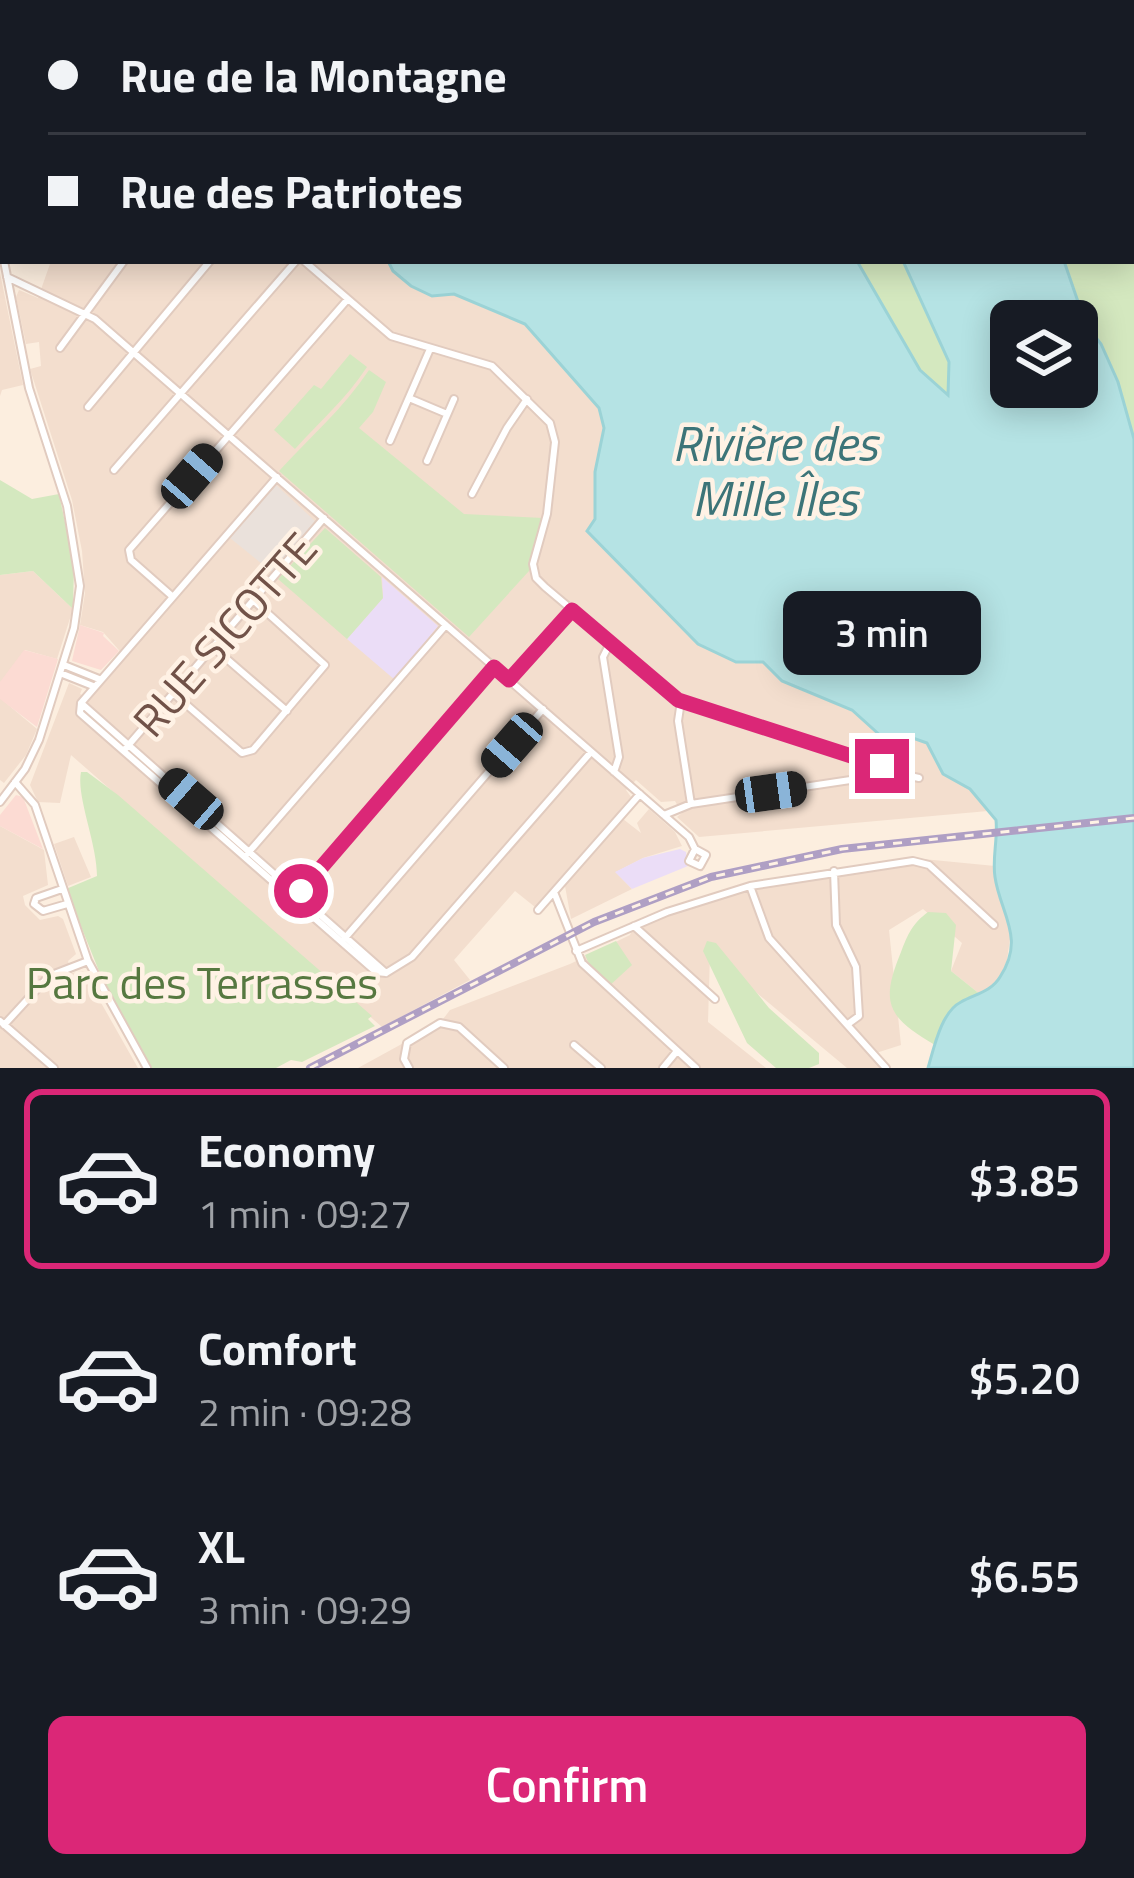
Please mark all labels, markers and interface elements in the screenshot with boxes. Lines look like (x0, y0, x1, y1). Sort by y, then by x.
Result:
text: Rue de la Montagne (120, 41, 507, 109)
text: Rue des Patriotes (120, 157, 463, 225)
map controls (990, 300, 1098, 408)
button: layers (990, 300, 1098, 408)
water label: Rivière des Mille Îles (673, 407, 881, 535)
car (155, 437, 229, 515)
street label: RUE SICOTTE (116, 517, 332, 751)
callout: 3 min (783, 592, 981, 676)
text: 3 min (835, 603, 929, 662)
car (475, 706, 549, 784)
route end (855, 739, 909, 793)
car (152, 762, 230, 836)
car (733, 769, 809, 815)
route start (274, 864, 328, 918)
park label: Parc des Terrasses (26, 948, 378, 1016)
text: Economy (198, 1116, 375, 1184)
icon: car (54, 1125, 162, 1233)
text: $3.85 (968, 1145, 1080, 1213)
text: 1 min · 09:27 (198, 1184, 412, 1243)
text: Comfort (198, 1314, 357, 1382)
icon: car (54, 1323, 162, 1431)
text: $5.20 (968, 1343, 1080, 1411)
text: 2 min · 09:28 (198, 1382, 412, 1441)
text: XL (198, 1512, 245, 1580)
icon: car (54, 1521, 162, 1629)
text: $6.55 (968, 1541, 1080, 1609)
text: 3 min · 09:29 (198, 1580, 412, 1639)
button: Confirm (48, 1716, 1086, 1854)

